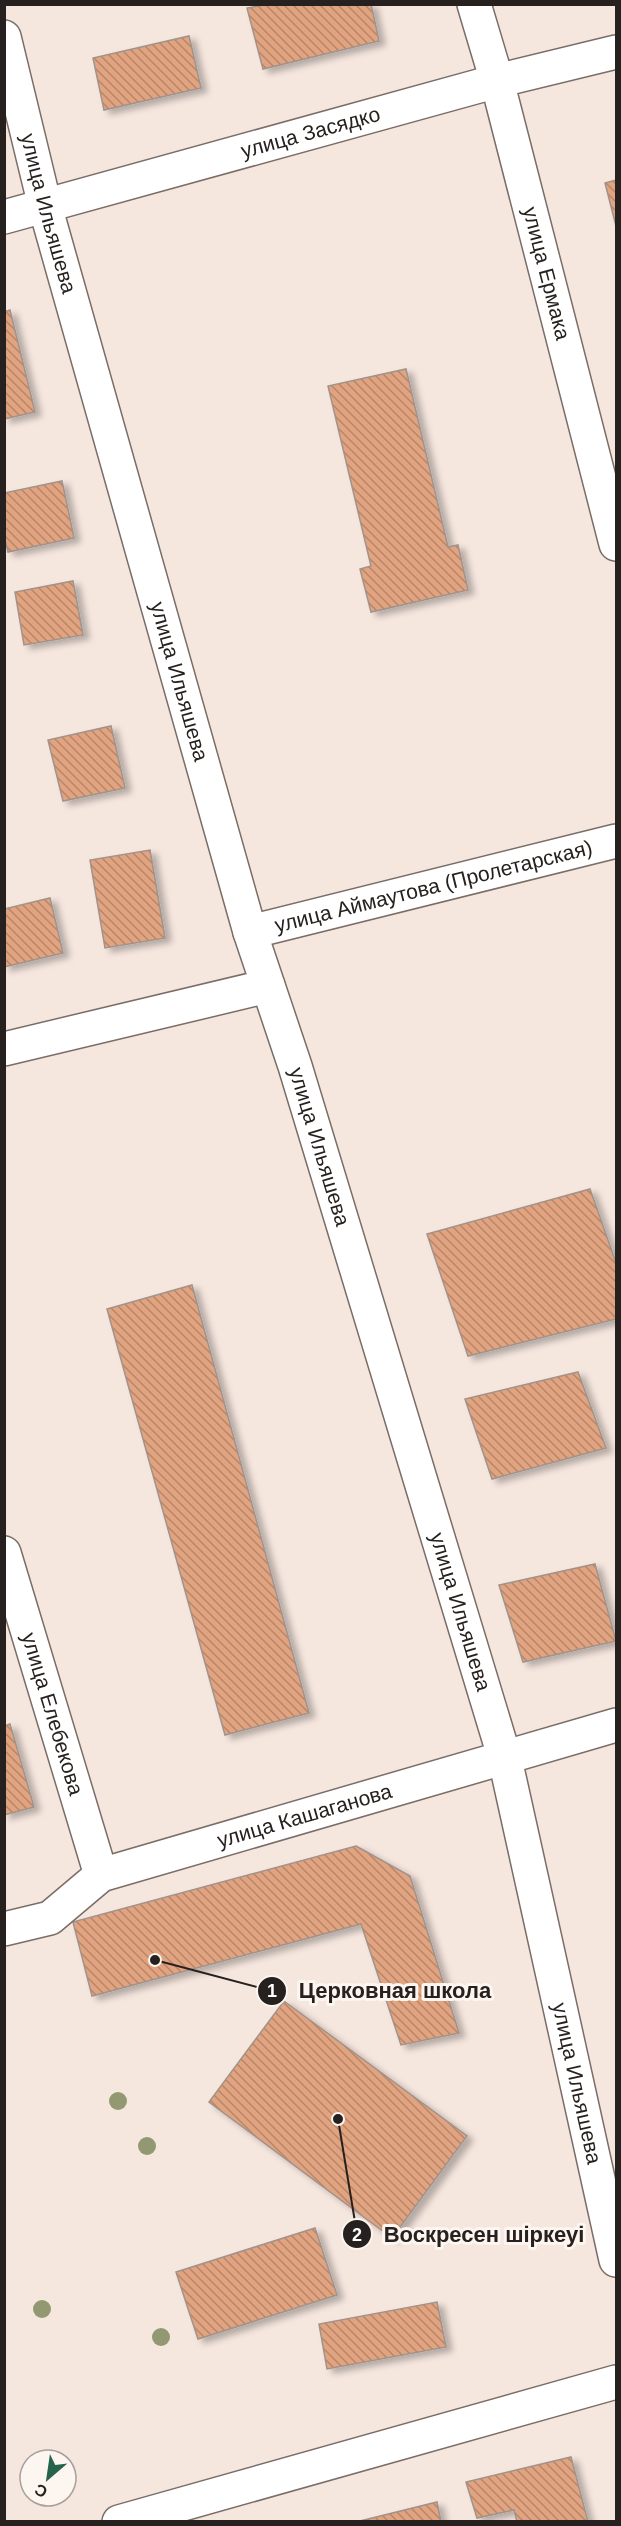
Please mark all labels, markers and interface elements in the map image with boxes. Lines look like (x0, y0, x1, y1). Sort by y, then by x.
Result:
street label: улица Засядко (238, 102, 383, 162)
street label: улица Ильяшева (17, 131, 81, 296)
street label: улица Ермака (519, 204, 575, 343)
street label: улица Ильяшева (146, 599, 213, 764)
street label: улица Аймаутова (Пролетарская) (272, 835, 595, 936)
street label: улица Ильяшева (285, 1065, 355, 1229)
street label: улица Ильяшева (426, 1530, 496, 1694)
street label: улица Елебекова (18, 1630, 88, 1798)
street label: улица Кашаганова (214, 1779, 395, 1852)
callout: Церковная школа (257, 1971, 504, 2011)
text: Церковная школа (299, 1978, 492, 2003)
text: 1 (267, 1981, 277, 2001)
street label: улица Ильяшева (548, 2000, 606, 2166)
callout: Воскресен шіркеуі (342, 2214, 596, 2254)
text: Воскресен шіркеуі (384, 2222, 584, 2247)
text: 2 (352, 2225, 362, 2245)
north arrow (18, 2448, 78, 2508)
text: С (31, 2480, 50, 2501)

